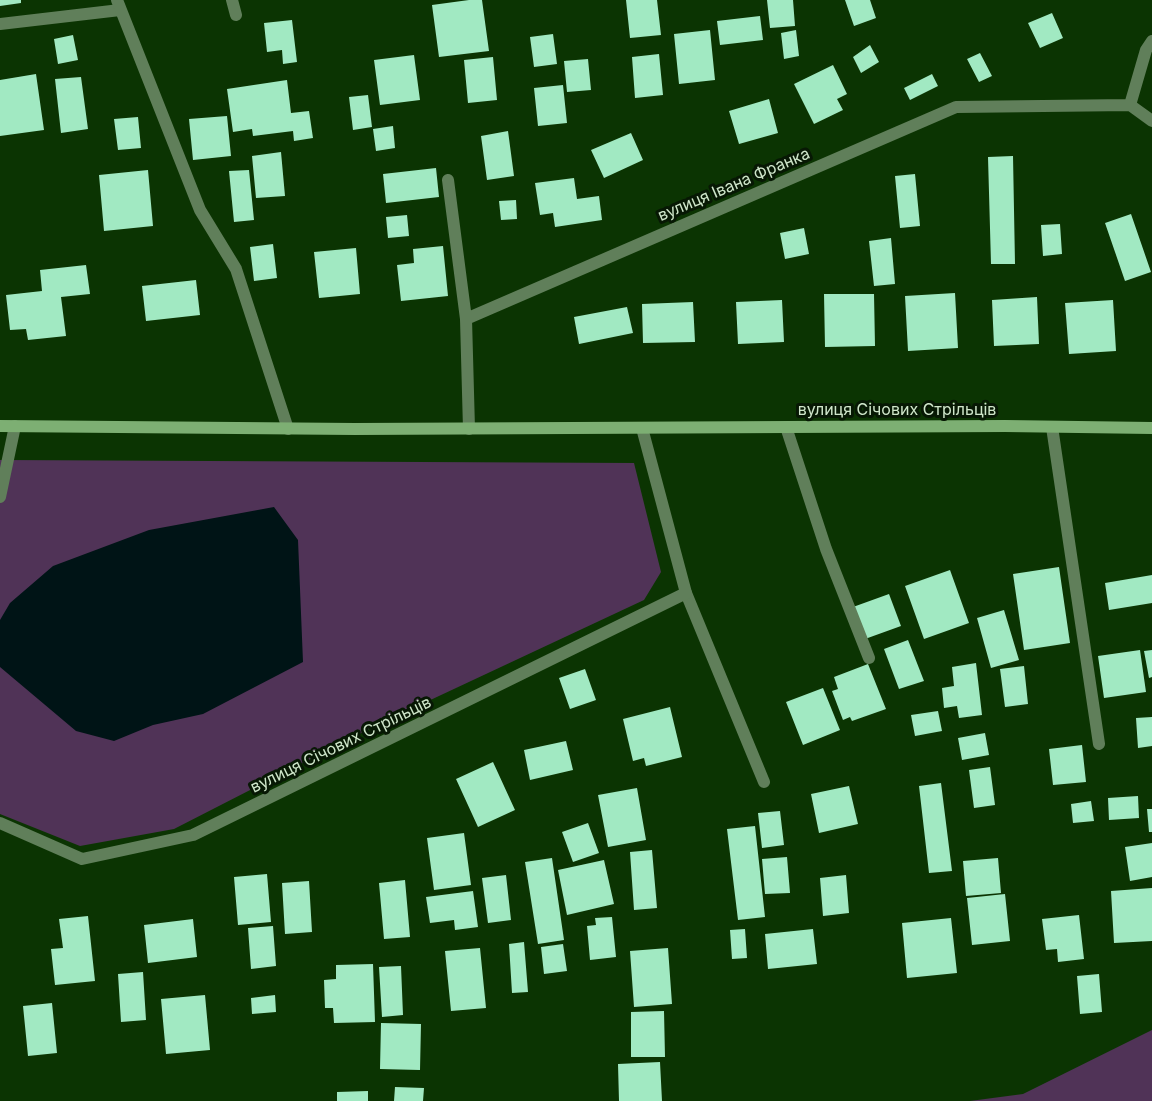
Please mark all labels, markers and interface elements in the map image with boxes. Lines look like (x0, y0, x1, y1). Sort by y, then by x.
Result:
street label: вулиця Івана Франка (655, 144, 813, 226)
street label: вулиця Січових Стрільців (798, 400, 996, 420)
street label: вулиця Січових Стрільців (247, 693, 435, 797)

